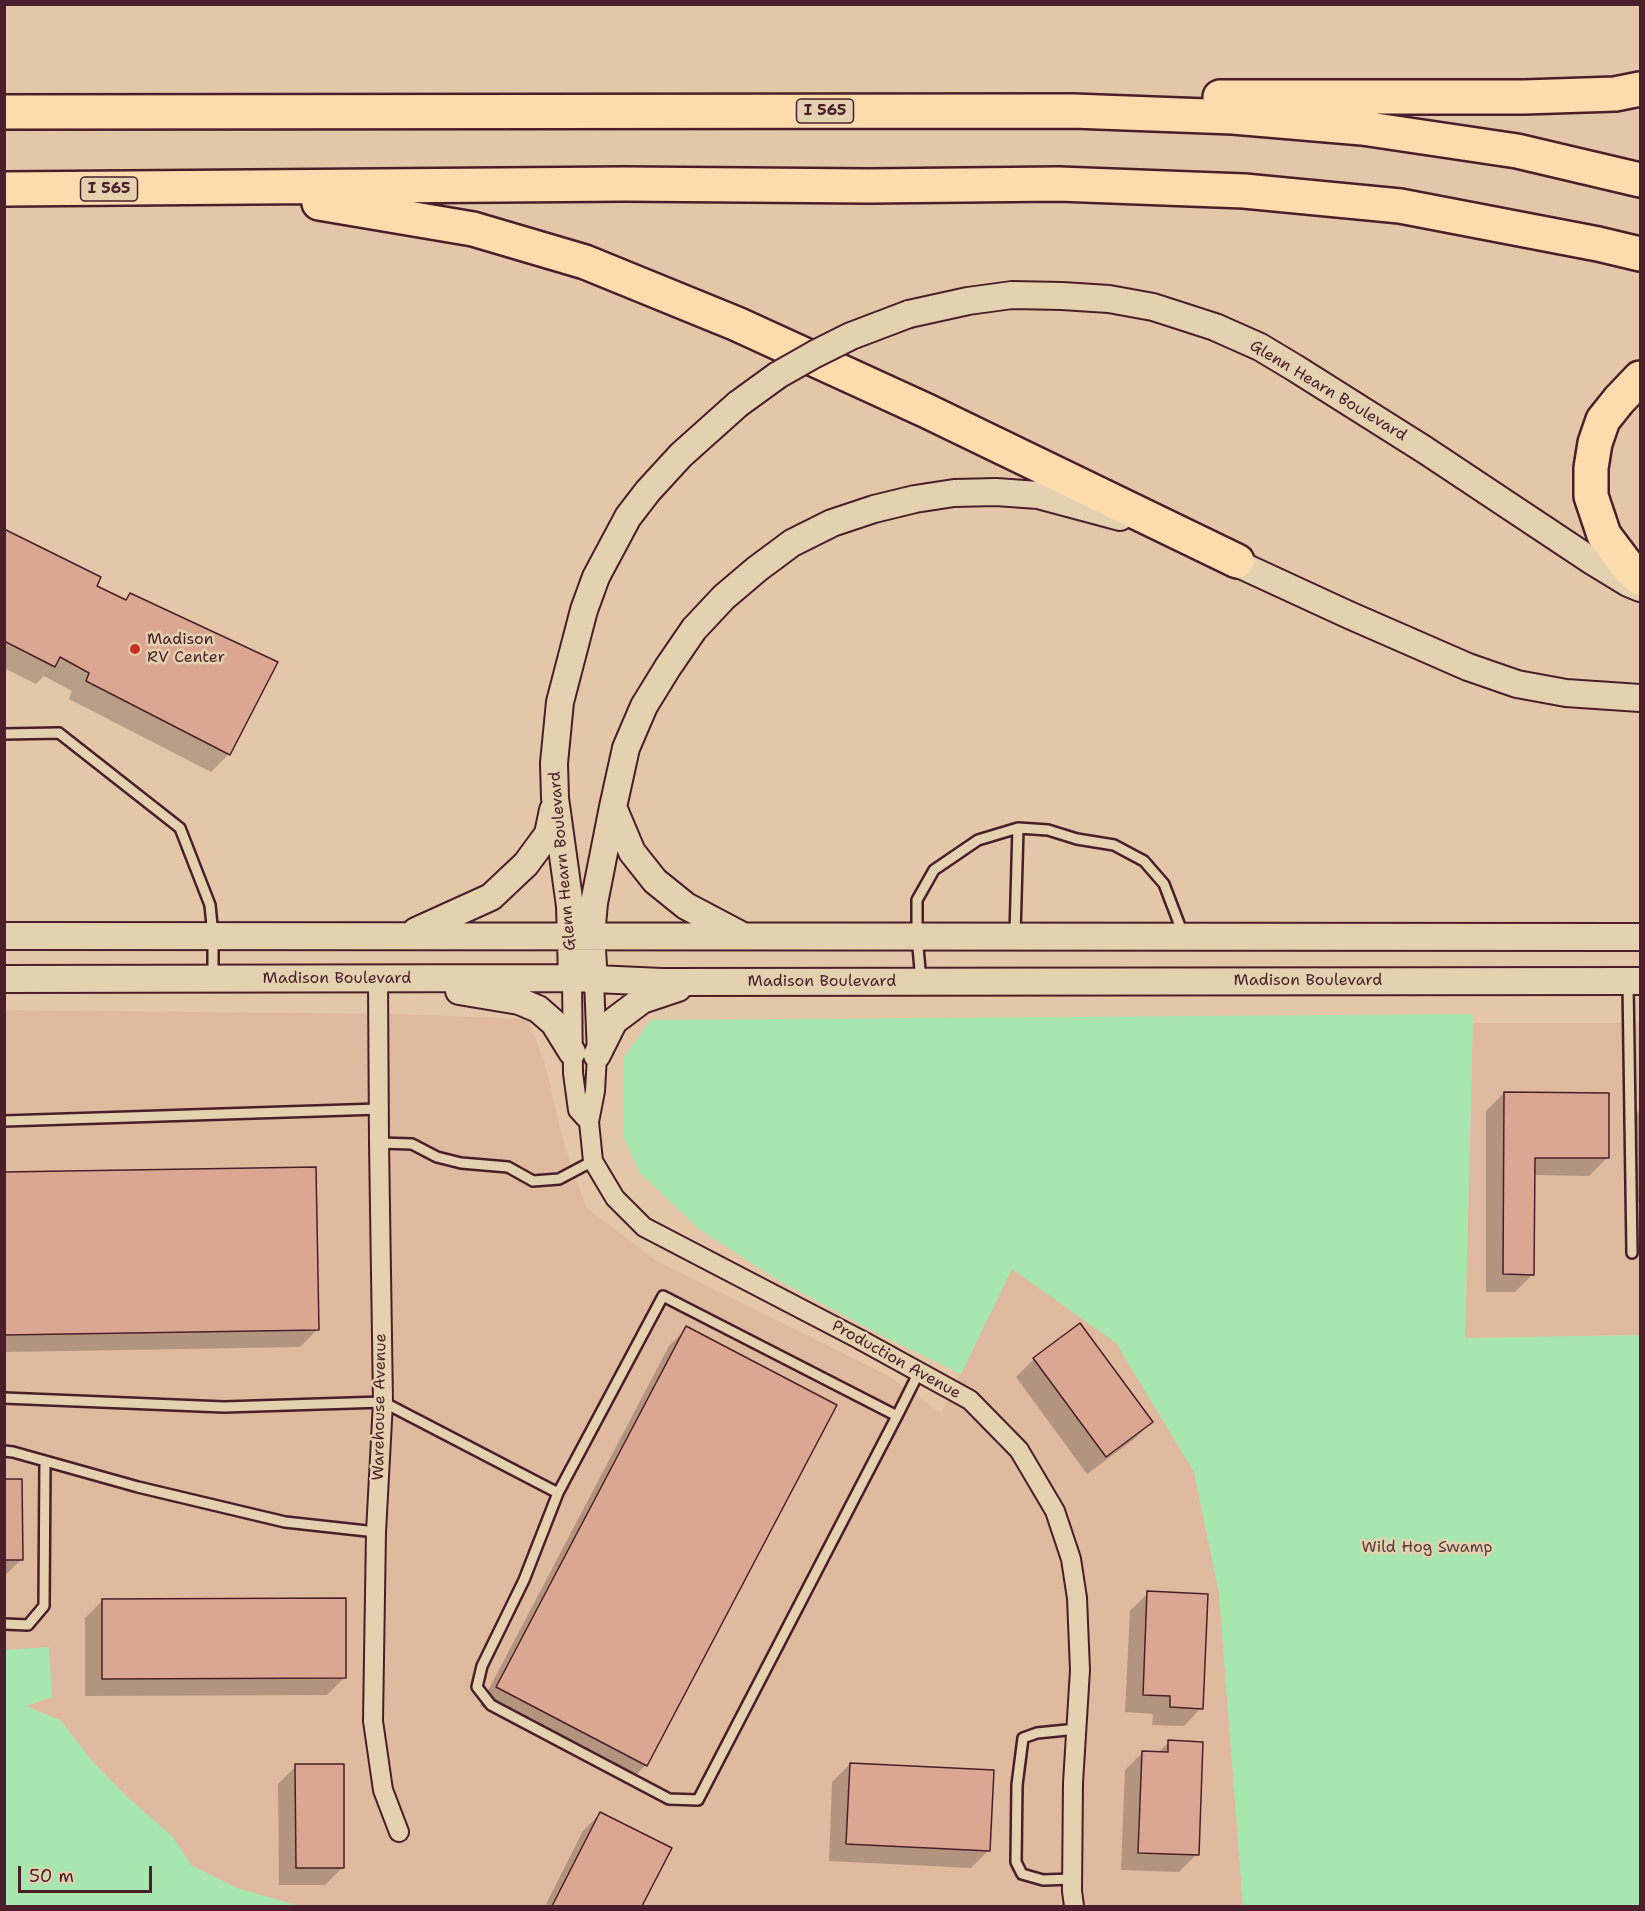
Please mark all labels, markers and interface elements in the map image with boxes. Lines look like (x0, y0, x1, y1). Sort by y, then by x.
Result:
road number: I 565 (796, 99, 854, 123)
road number: I 565 (80, 177, 138, 201)
street label: Glenn Hearn Boulevard (1246, 336, 1410, 446)
place label: Madison RV Center (147, 630, 225, 668)
marker: Madison RV Center (128, 642, 142, 656)
street label: Glenn Hearn Boulevard (546, 771, 580, 951)
street label: Madison Boulevard (263, 969, 411, 989)
street label: Madison Boulevard (1234, 971, 1382, 991)
street label: Madison Boulevard (748, 972, 896, 992)
street label: Production Avenue (828, 1317, 964, 1403)
street label: Warehouse Avenue (369, 1333, 391, 1481)
park label: Wild Hog Swamp (1361, 1538, 1493, 1558)
scale bar (21, 1854, 154, 1892)
text: 50 m (29, 1864, 74, 1888)

